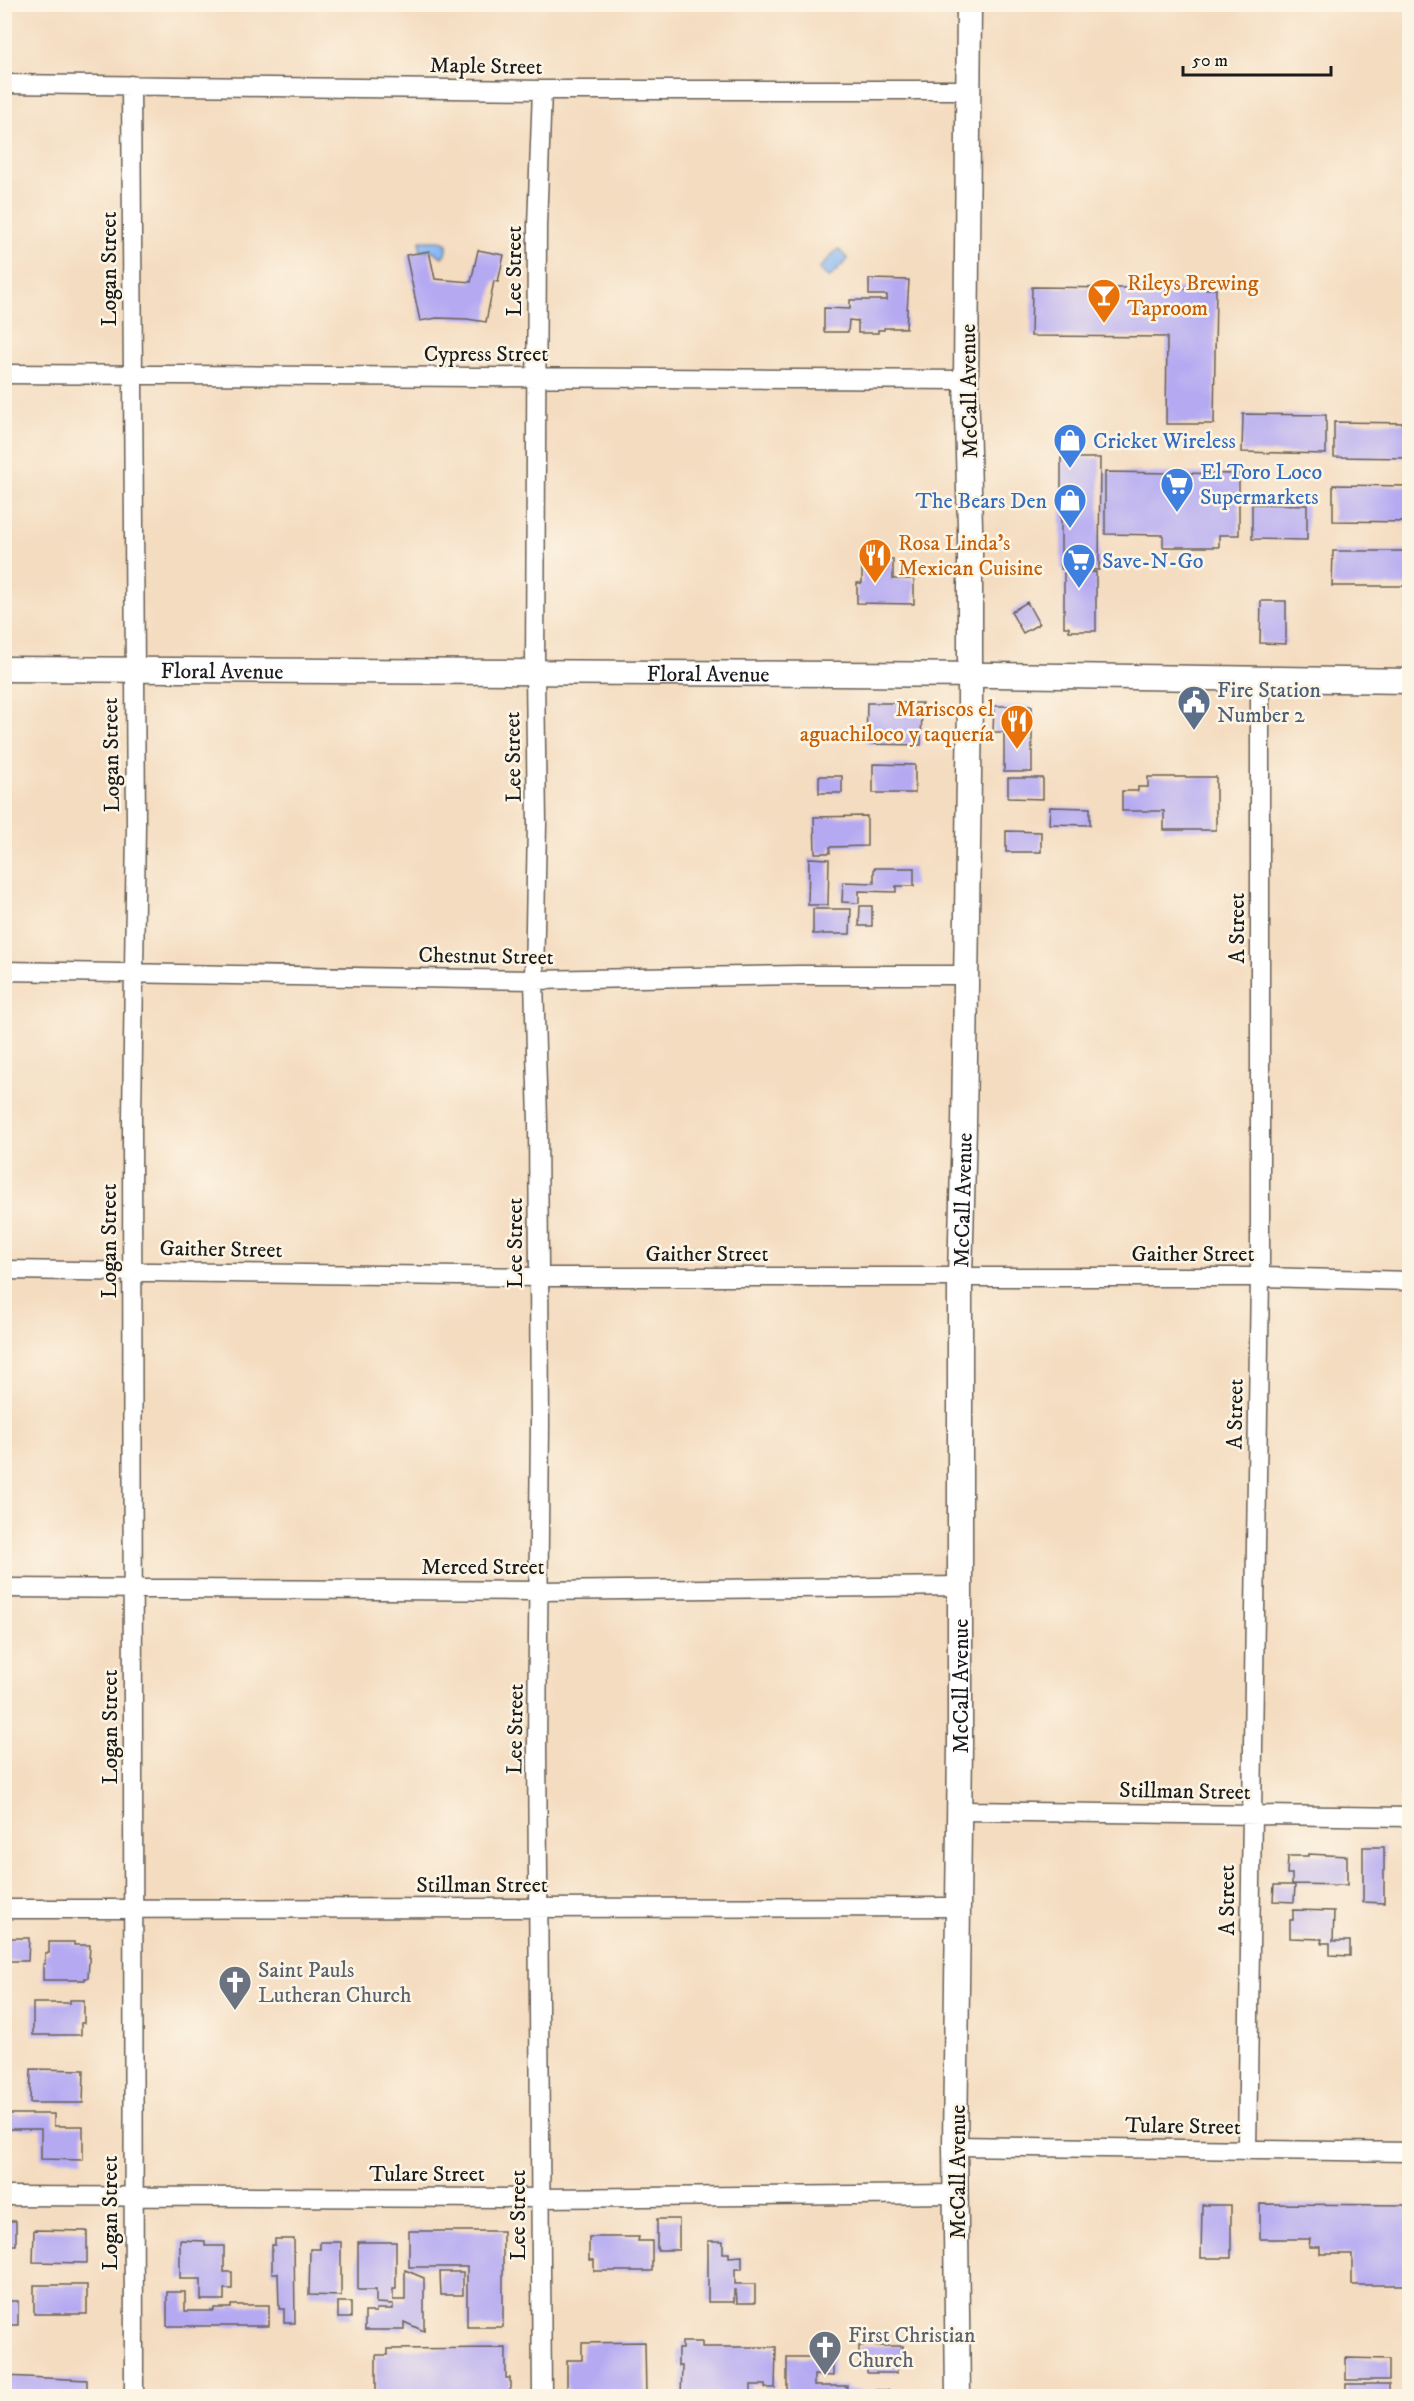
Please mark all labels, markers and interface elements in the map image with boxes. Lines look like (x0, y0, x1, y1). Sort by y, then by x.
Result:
scale bar (1183, 39, 1332, 77)
text: 50 m (1192, 50, 1228, 72)
street label: Maple Street (429, 52, 543, 81)
street label: Logan Street (96, 212, 123, 326)
street label: Lee Street (501, 226, 528, 316)
place label: Rileys Brewing Taproom (1127, 270, 1259, 322)
bar icon: Rileys Brewing Taproom (1086, 277, 1122, 324)
street label: McCall Avenue (955, 323, 984, 459)
street label: Cypress Street (424, 341, 548, 368)
shop icon: Cricket Wireless (1052, 422, 1088, 469)
place label: Cricket Wireless (1093, 428, 1236, 455)
place label: El Toro Loco Supermarkets (1200, 459, 1322, 511)
supermarket icon: El Toro Loco Supermarkets (1159, 466, 1195, 513)
shop icon: The Bears Den (1052, 482, 1088, 529)
place label: The Bears Den (915, 488, 1047, 515)
place label: Rosa Linda's Mexican Cuisine (898, 530, 1043, 582)
restaurant icon: Rosa Linda's Mexican Cuisine (857, 537, 893, 584)
supermarket icon: Save-N-Go (1061, 542, 1097, 589)
place label: Save-N-Go (1102, 548, 1204, 575)
street label: Floral Avenue (160, 658, 284, 686)
street label: Floral Avenue (646, 661, 770, 689)
place label: Fire Station Number 2 (1217, 677, 1322, 729)
public building icon: Fire Station Number 2 (1176, 684, 1212, 731)
place label: Mariscos el aguachiloco y taquería (800, 696, 995, 748)
street label: Logan Street (97, 697, 126, 813)
restaurant icon: Mariscos el aguachiloco y taquería (999, 703, 1035, 750)
street label: Lee Street (499, 711, 528, 803)
street label: A Street (1224, 893, 1251, 963)
street label: Chestnut Street (418, 942, 554, 971)
street label: McCall Avenue (948, 1132, 979, 1268)
street label: Logan Street (96, 1184, 123, 1298)
street label: Lee Street (502, 1198, 529, 1288)
street label: Gaither Street (159, 1235, 283, 1264)
street label: Gaither Street (646, 1241, 768, 1268)
street label: Gaither Street (1132, 1241, 1254, 1268)
street label: A Street (1221, 1378, 1250, 1450)
street label: Merced Street (421, 1554, 545, 1581)
street label: McCall Avenue (948, 1619, 975, 1753)
street label: Logan Street (97, 1670, 124, 1784)
street label: Lee Street (501, 1683, 530, 1775)
street label: Stillman Street (1119, 1777, 1251, 1806)
street label: A Street (1214, 1865, 1241, 1935)
street label: Stillman Street (416, 1872, 548, 1899)
place label: Saint Pauls Lutheran Church (258, 1957, 412, 2009)
church icon: Saint Pauls Lutheran Church (217, 1964, 253, 2011)
street label: McCall Avenue (945, 2105, 972, 2239)
street label: Tulare Street (1125, 2112, 1241, 2141)
street label: Logan Street (97, 2156, 124, 2270)
street label: Tulare Street (369, 2161, 485, 2188)
street label: Lee Street (505, 2170, 532, 2260)
place label: First Christian Church (848, 2322, 976, 2374)
church icon: First Christian Church (807, 2329, 843, 2376)

